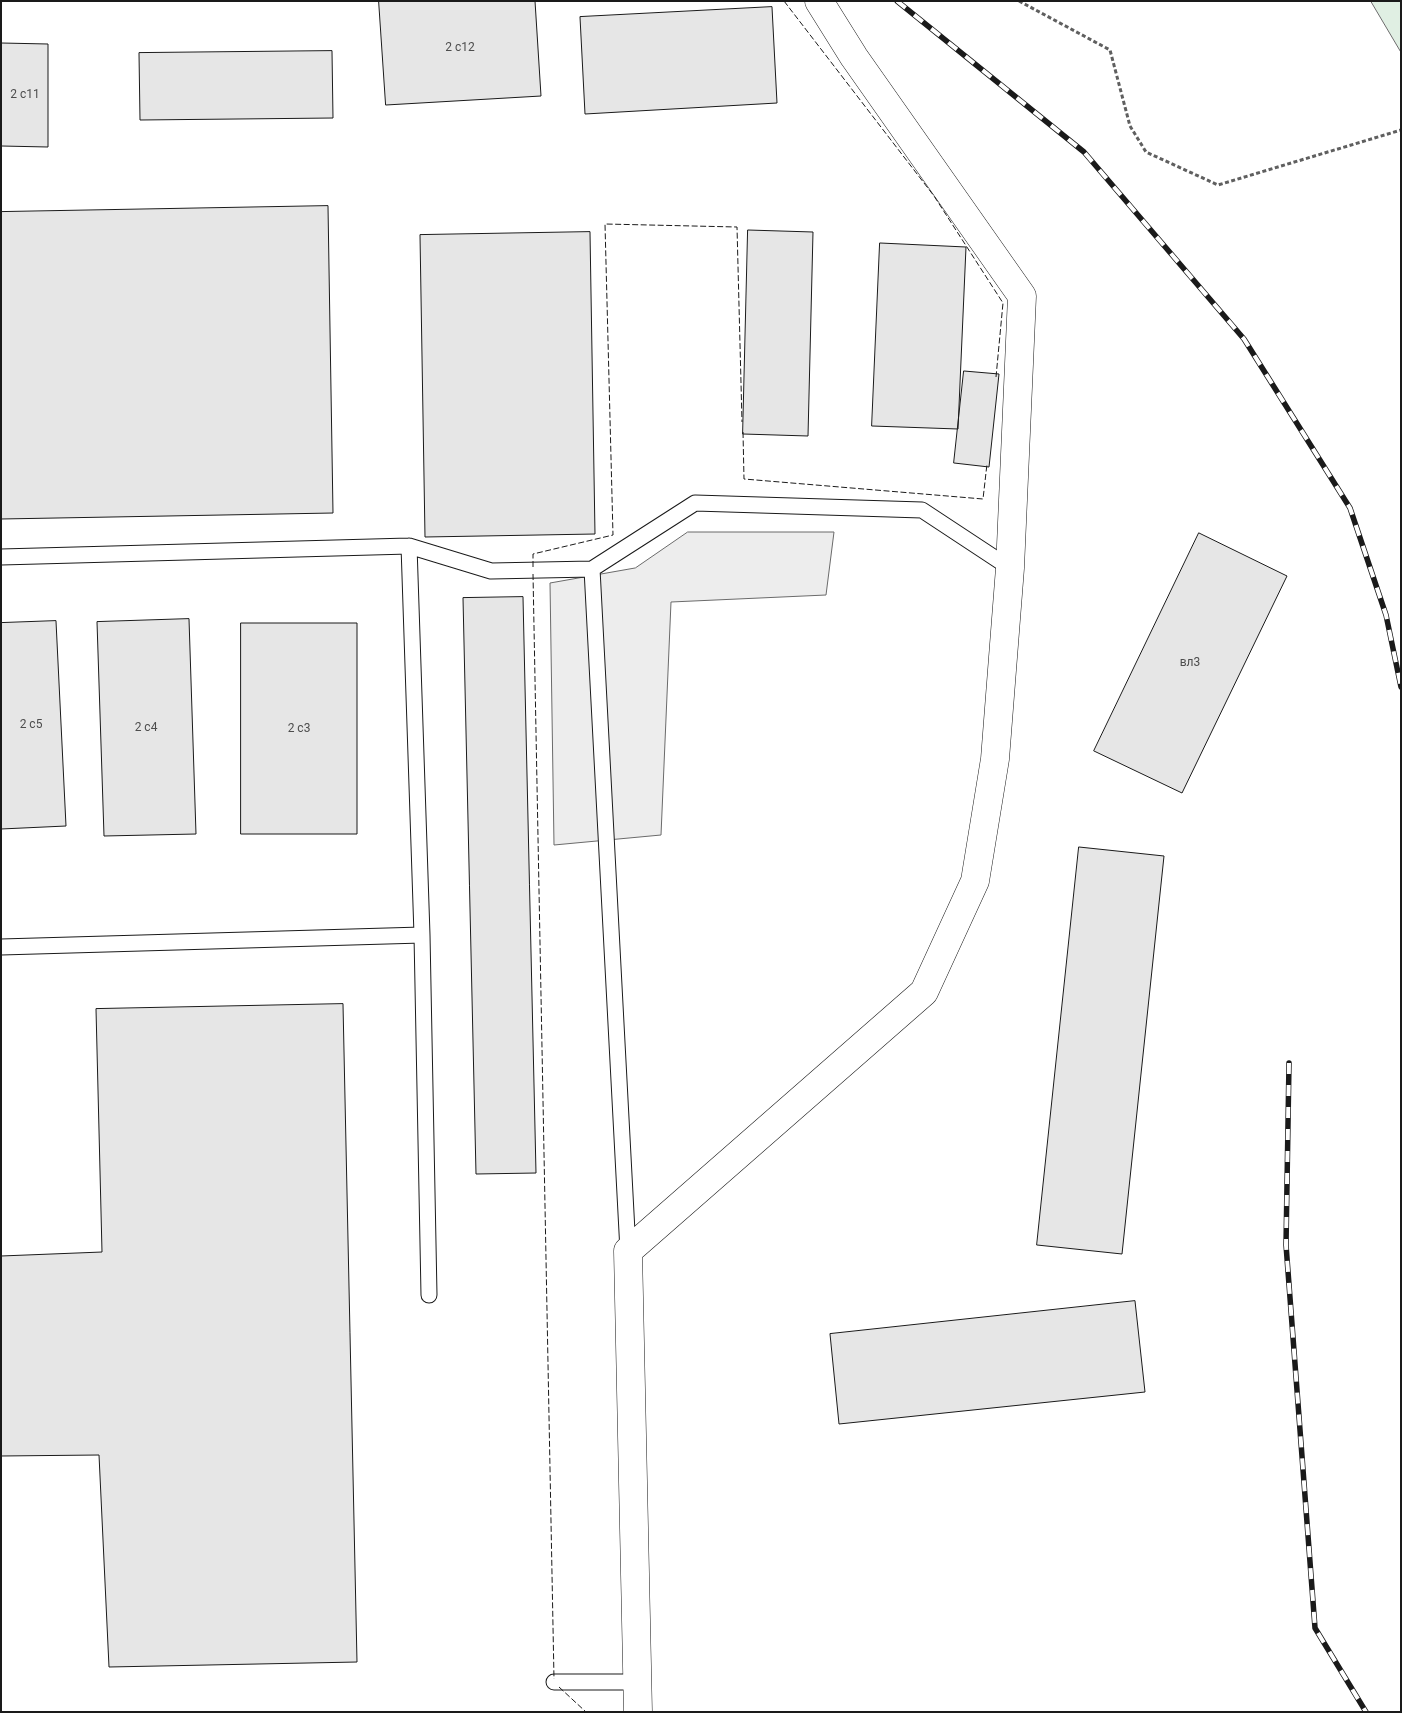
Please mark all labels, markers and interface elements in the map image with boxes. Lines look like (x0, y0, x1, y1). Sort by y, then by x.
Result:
house number: 2 с12 (445, 41, 475, 55)
house number: 2 с11 (10, 88, 40, 102)
house number: вл3 (1180, 656, 1200, 670)
house number: 2 с5 (20, 718, 42, 732)
house number: 2 с4 (135, 721, 157, 735)
house number: 2 с3 (288, 722, 310, 736)

